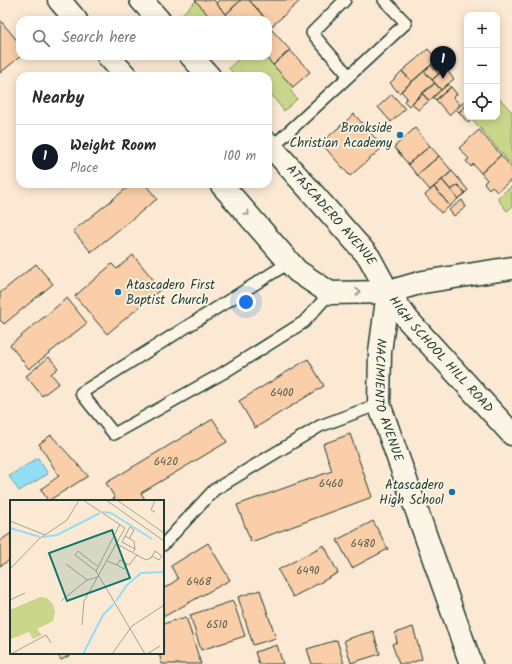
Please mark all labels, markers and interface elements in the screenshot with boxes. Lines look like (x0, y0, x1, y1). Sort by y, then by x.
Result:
map controls (464, 12, 500, 120)
button: + (464, 12, 500, 48)
search box (16, 16, 272, 60)
text: Search here (62, 26, 136, 50)
icon: search (30, 27, 52, 49)
pin: 1 (430, 46, 456, 79)
button: − (464, 48, 500, 84)
button: locate (464, 84, 500, 120)
text: Nearby (32, 85, 84, 112)
place label: Brookside Christian Academy (289, 118, 393, 154)
marker: Brookside Christian Academy (395, 130, 405, 140)
text: Weight Room (70, 134, 156, 158)
text: 1 (43, 146, 47, 167)
text: 100 m (223, 146, 256, 167)
text: Place (70, 158, 98, 179)
street label: ATASCADERO AVENUE (281, 160, 382, 269)
one-way arrow (242, 208, 250, 216)
place label: Atascadero First Baptist Church (126, 275, 216, 311)
marker: Atascadero First Baptist Church (113, 287, 123, 297)
one-way arrow (355, 288, 361, 296)
street label: HIGH SCHOOL HILL ROAD (383, 291, 499, 418)
your location (236, 292, 256, 312)
street label: NACIMIENTO AVENUE (368, 337, 409, 465)
house number: 6400 (270, 384, 294, 402)
house number: 6420 (154, 453, 179, 471)
house number: 6460 (319, 475, 343, 493)
place label: Atascadero High School (379, 475, 444, 511)
marker: Atascadero High School (447, 487, 457, 497)
inset map (10, 500, 164, 654)
house number: 6480 (351, 535, 376, 553)
house number: 6490 (296, 562, 320, 580)
house number: 6468 (187, 573, 212, 591)
house number: 6510 (207, 616, 228, 634)

